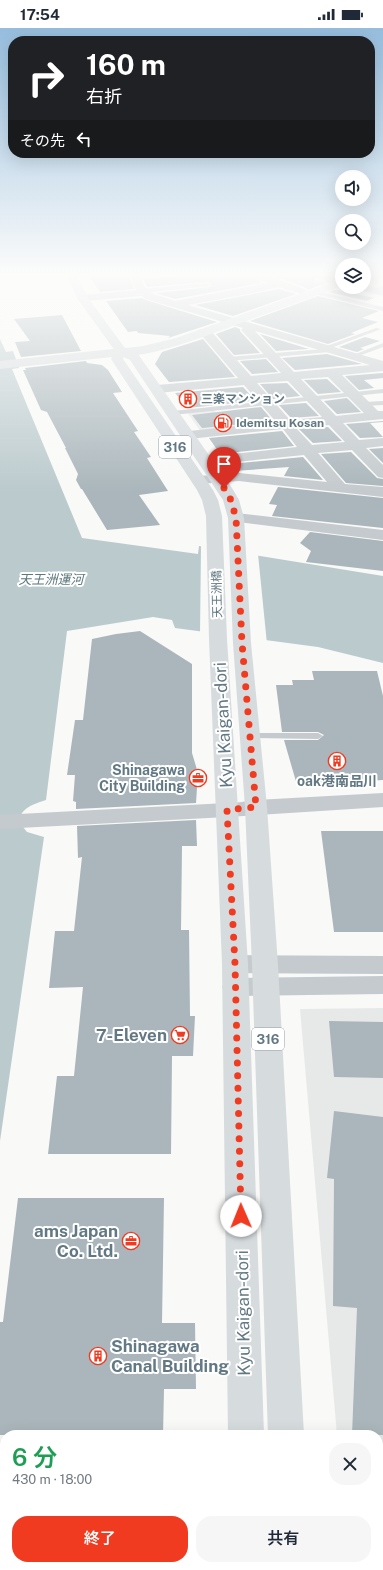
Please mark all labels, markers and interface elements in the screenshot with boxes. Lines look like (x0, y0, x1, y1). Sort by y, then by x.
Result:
text: 17:54 (20, 6, 60, 23)
text: 160 m (86, 48, 166, 81)
icon: right (20, 52, 72, 104)
text: 右折 (86, 86, 122, 107)
icon: left (73, 128, 95, 150)
text: その先 (20, 132, 65, 149)
map controls (335, 170, 371, 294)
button: sound (335, 170, 371, 206)
button: search (335, 214, 371, 250)
button: layers (335, 258, 371, 294)
building icon: 三楽マンション (178, 389, 198, 409)
place label: 三楽マンション (201, 392, 285, 406)
fuel station icon: Idemitsu Kosan (213, 413, 233, 433)
place label: Idemitsu Kosan (236, 416, 324, 430)
road number: 316 (159, 436, 191, 458)
pin (207, 447, 241, 488)
icon: arrive (213, 453, 235, 475)
street label: 天王洲橋 (210, 570, 224, 618)
water label: 天王洲運河 (18, 572, 86, 587)
street label: Kyu Kaigan-dori (210, 662, 236, 788)
building icon: oak港南品川 (327, 751, 347, 771)
place label: Shinagawa City Building (99, 762, 185, 794)
office icon: Shinagawa City Building (188, 768, 208, 788)
place label: oak港南品川 (297, 773, 377, 789)
place label: 7-Eleven (96, 1025, 167, 1045)
supermarket icon: 7-Eleven (170, 1025, 190, 1045)
road number: 316 (252, 1028, 284, 1050)
position arrow (220, 1195, 262, 1237)
place label: ams Japan Co. Ltd. (34, 1221, 118, 1261)
office icon: ams Japan Co. Ltd. (121, 1231, 141, 1251)
street label: Kyu Kaigan-dori (232, 1250, 254, 1376)
place label: Shinagawa Canal Building (111, 1336, 229, 1376)
building icon: Shinagawa Canal Building (88, 1346, 108, 1366)
text: 6 分 (12, 1443, 57, 1471)
button: close (329, 1443, 371, 1485)
text: 430 m · 18:00 (12, 1472, 92, 1487)
button: 終了 (12, 1516, 188, 1562)
button: 共有 (196, 1516, 371, 1562)

